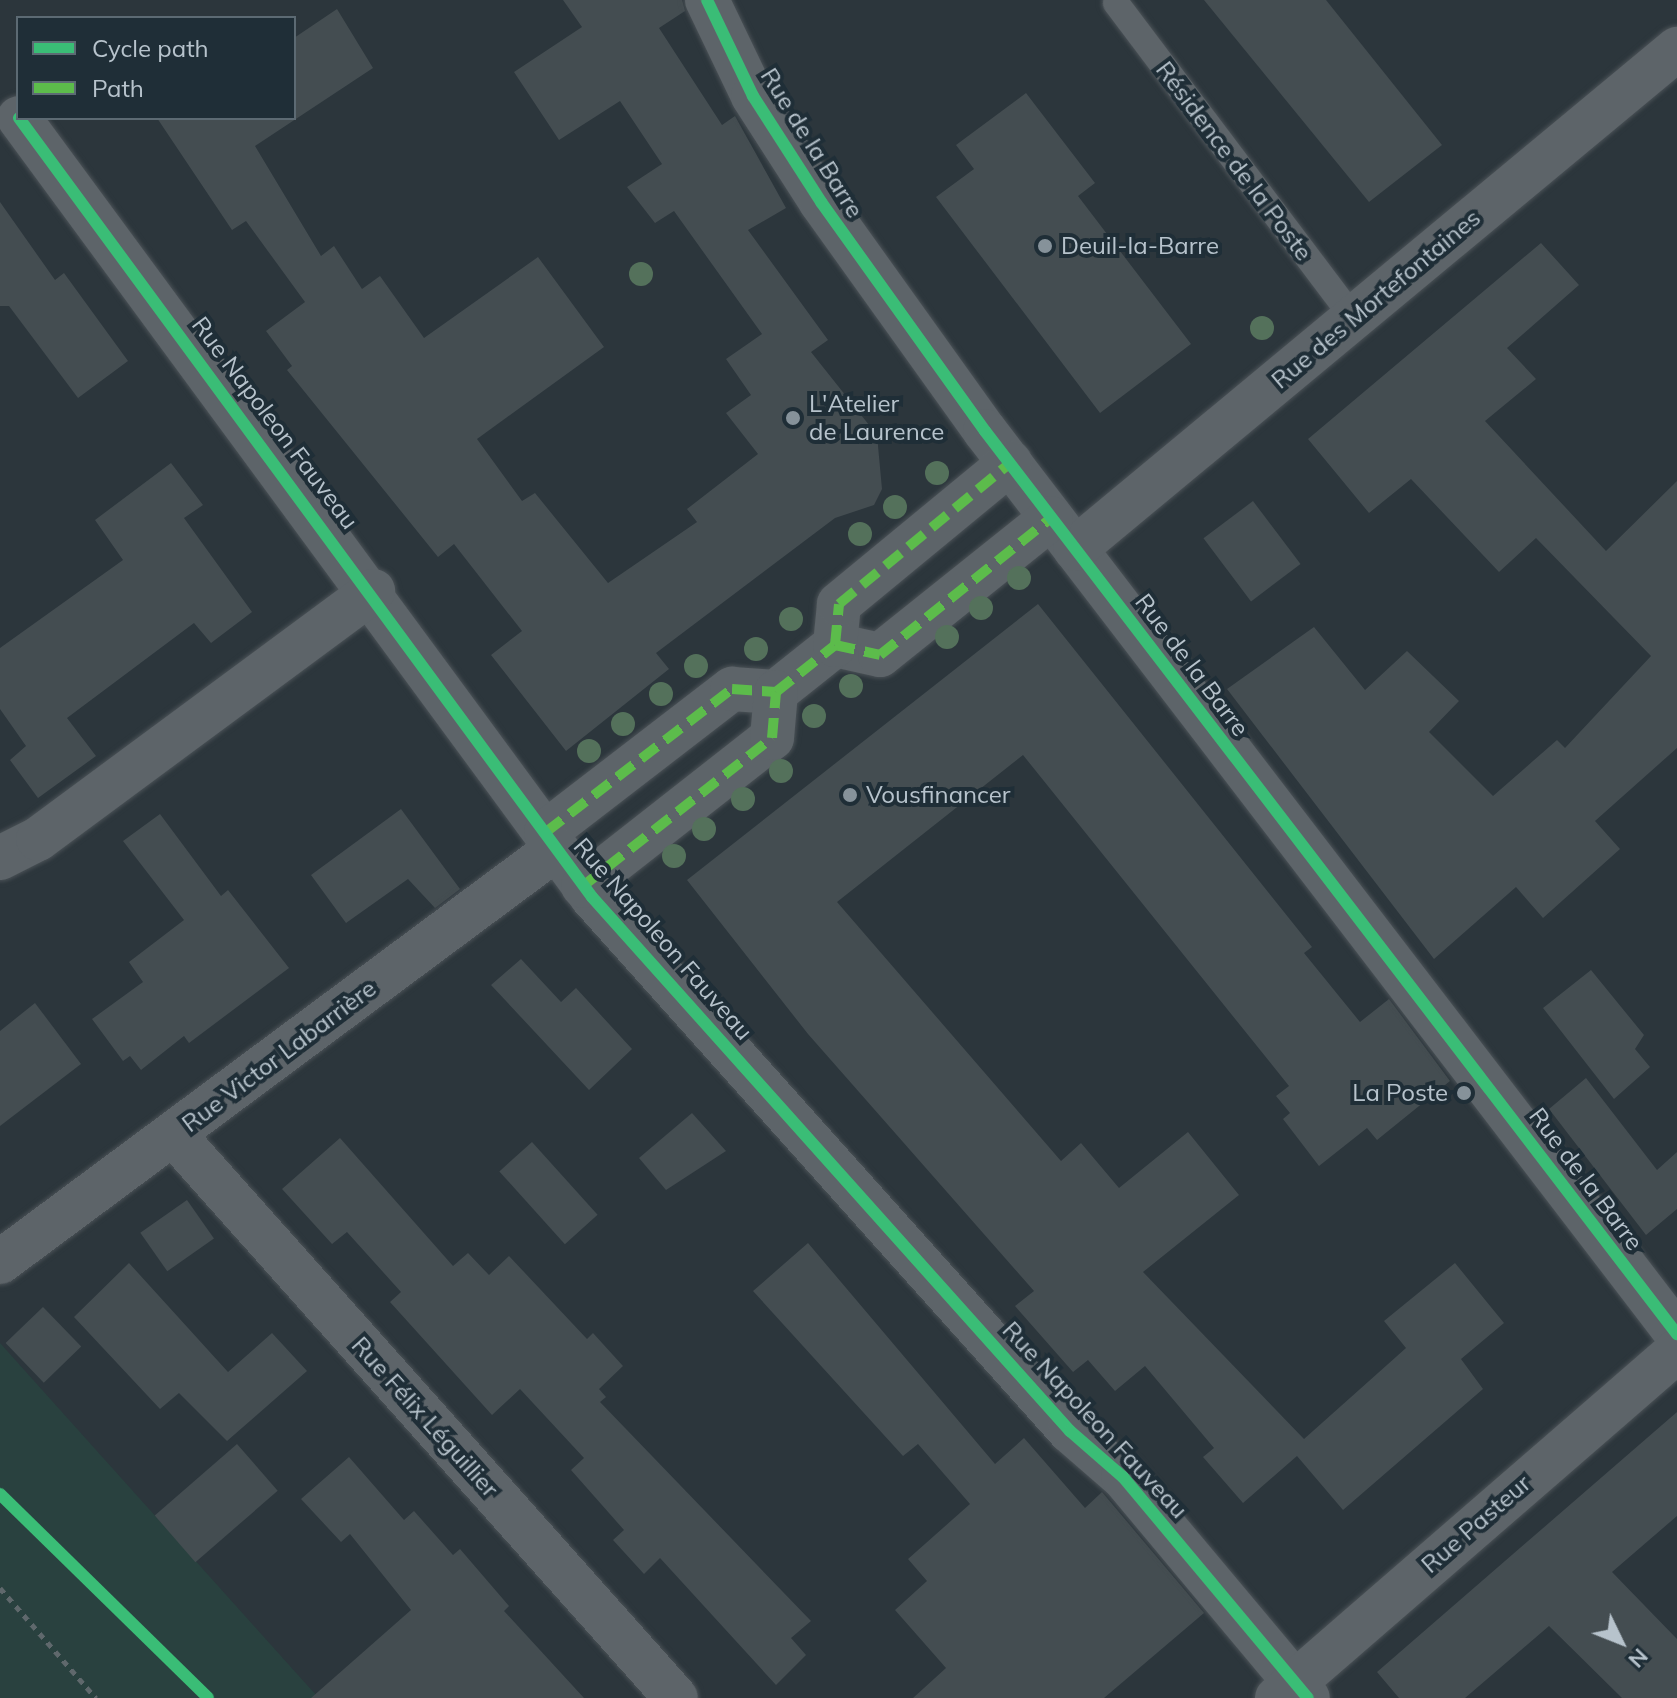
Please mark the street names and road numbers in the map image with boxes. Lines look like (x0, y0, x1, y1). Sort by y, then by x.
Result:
street label: Résidence de la Poste (1150, 56, 1318, 266)
street label: Rue de la Barre (755, 63, 869, 223)
street label: Rue des Mortefontaines (1266, 203, 1486, 395)
street label: Rue Napoleon Fauveau (186, 311, 364, 535)
street label: Rue de la Barre (1129, 588, 1255, 742)
street label: Rue Napoleon Fauveau (567, 832, 759, 1046)
street label: Rue Victor Labarrière (176, 974, 382, 1138)
street label: Rue de la Barre (1523, 1102, 1649, 1256)
street label: Rue Napoleon Fauveau (996, 1316, 1194, 1524)
street label: Rue Félix Léguillier (346, 1331, 504, 1503)
street label: Rue Pasteur (1416, 1469, 1536, 1579)

